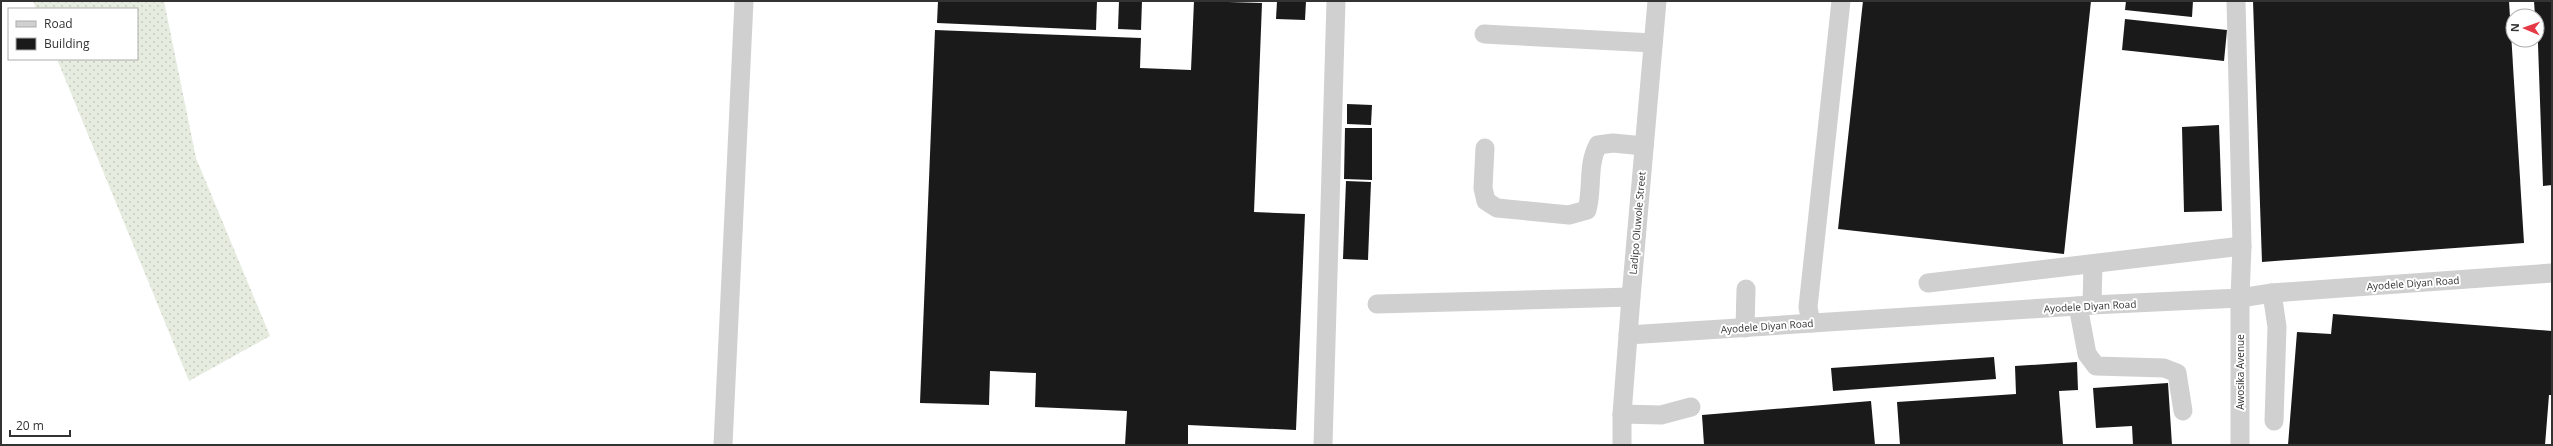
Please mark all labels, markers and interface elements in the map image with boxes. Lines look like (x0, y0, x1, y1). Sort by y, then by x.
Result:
legend (8, 8, 138, 60)
north arrow (2505, 8, 2545, 48)
text: Road (44, 15, 73, 32)
text: N (2507, 23, 2522, 32)
text: Building (44, 35, 90, 52)
street label: Ladipo Oluwole Street (1626, 171, 1649, 275)
street label: Ayodele Diyan Road (2366, 273, 2460, 293)
street label: Ayodele Diyan Road (2043, 297, 2137, 315)
street label: Ayodele Diyan Road (1720, 316, 1814, 336)
street label: Awosika Avenue (2233, 334, 2247, 410)
scale bar (10, 412, 70, 438)
text: 20 m (16, 417, 44, 434)

